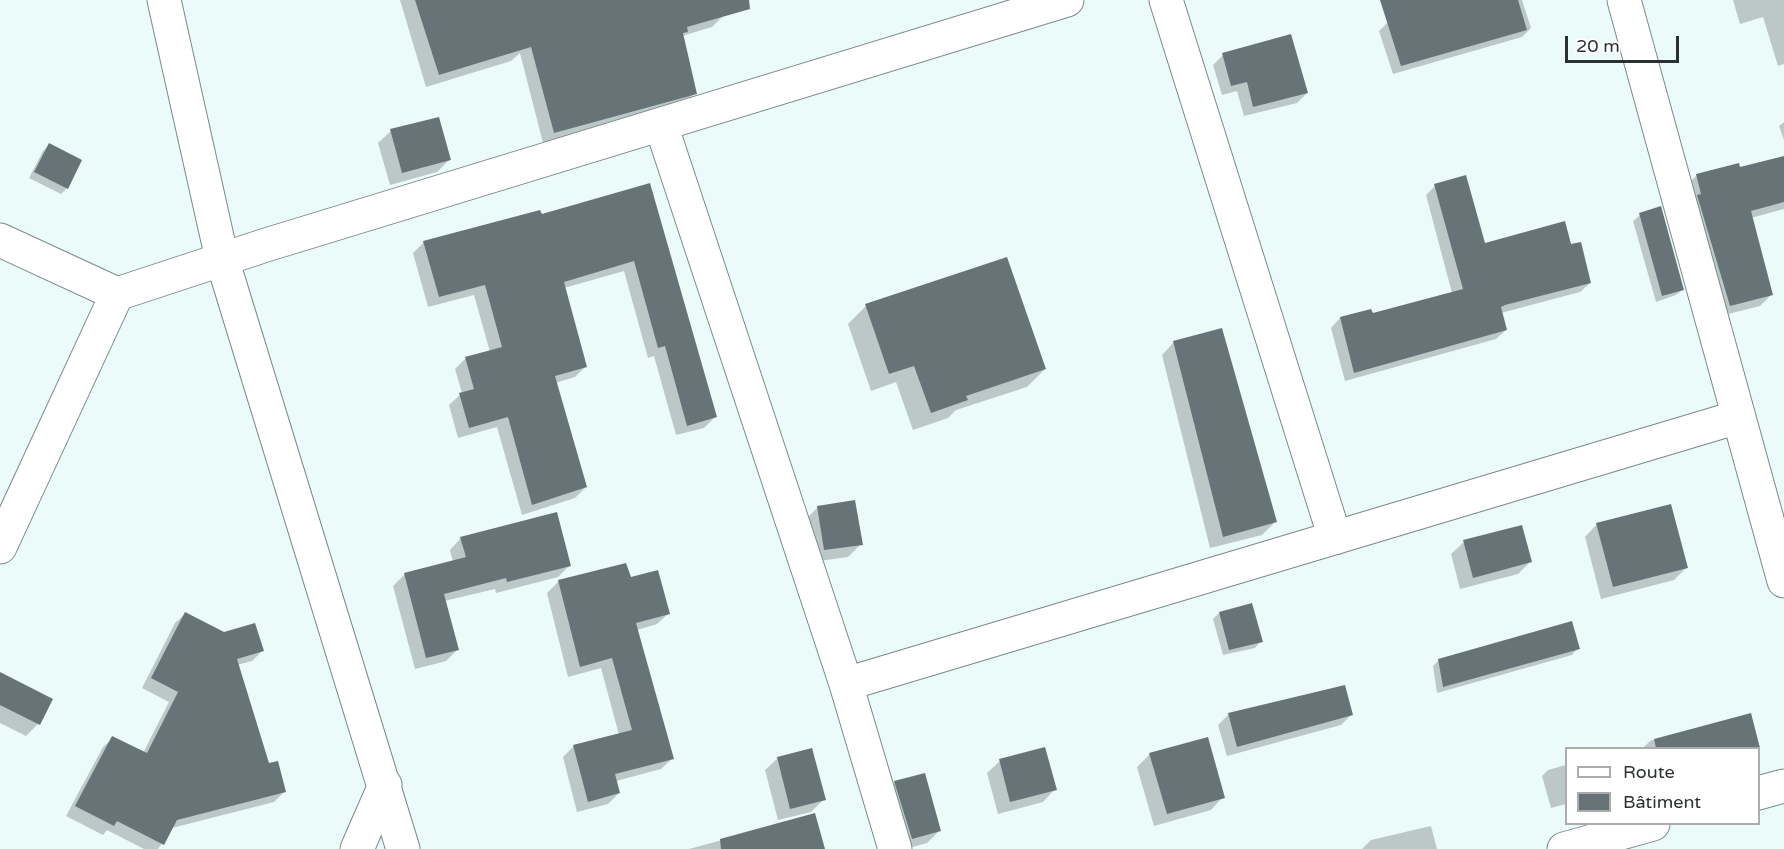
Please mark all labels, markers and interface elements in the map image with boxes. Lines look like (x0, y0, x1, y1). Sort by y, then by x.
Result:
scale bar (1568, 24, 1682, 62)
text: 20 m (1576, 35, 1620, 57)
legend (1565, 747, 1760, 825)
text: Route (1623, 761, 1675, 783)
text: Bâtiment (1623, 791, 1701, 813)

